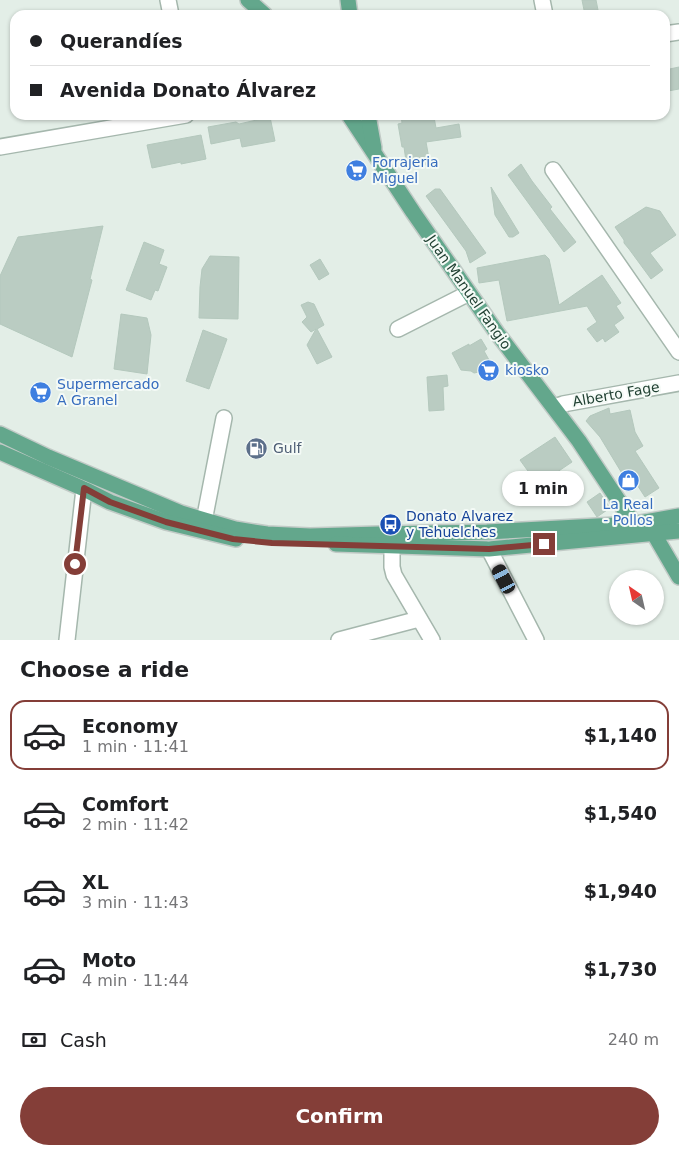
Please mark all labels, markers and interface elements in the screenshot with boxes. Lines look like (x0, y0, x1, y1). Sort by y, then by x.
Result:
text: Querandíes (60, 30, 183, 52)
text: Avenida Donato Álvarez (60, 79, 316, 101)
place label: Forrajeria Miguel (372, 154, 439, 186)
supermarket icon: Forrajeria Miguel (344, 158, 368, 182)
street label: Juan Manuel Fangio (423, 231, 515, 352)
supermarket icon: kiosko (477, 358, 501, 382)
place label: kiosko (505, 362, 549, 378)
place label: Supermercado A Granel (57, 376, 159, 408)
street label: Alberto Fage (571, 378, 661, 410)
supermarket icon: Supermercado A Granel (29, 380, 53, 404)
fuel station icon: Gulf (245, 436, 269, 460)
place label: Gulf (273, 440, 303, 456)
shop icon: La Real - Pollos (616, 469, 640, 493)
callout: 1 min (503, 472, 585, 506)
text: 1 min (518, 479, 568, 498)
place label: La Real - Pollos (602, 496, 654, 528)
place label: Donato Alvarez y Tehuelches (406, 508, 513, 540)
bus stop icon: Donato Alvarez y Tehuelches (378, 512, 402, 536)
route end (533, 533, 555, 555)
route start (64, 553, 86, 575)
car (490, 562, 517, 596)
north arrow (609, 570, 664, 625)
map controls (609, 570, 664, 625)
text: Choose a ride (20, 657, 189, 682)
icon: car (22, 713, 67, 758)
text: Economy (82, 715, 178, 737)
text: $1,140 (584, 724, 657, 746)
text: 1 min · 11:41 (82, 737, 189, 756)
icon: car (22, 791, 67, 836)
text: Comfort (82, 793, 169, 815)
text: $1,540 (584, 802, 657, 824)
text: 2 min · 11:42 (82, 815, 189, 834)
icon: car (22, 869, 67, 914)
text: XL (82, 871, 109, 893)
text: $1,940 (584, 880, 657, 902)
text: 3 min · 11:43 (82, 893, 189, 912)
icon: car (22, 947, 67, 992)
text: Moto (82, 949, 136, 971)
text: $1,730 (584, 958, 657, 980)
text: 4 min · 11:44 (82, 971, 189, 990)
icon: cash (20, 1026, 48, 1054)
text: Cash (60, 1029, 107, 1051)
text: 240 m (608, 1030, 659, 1049)
button: Confirm (20, 1087, 659, 1145)

